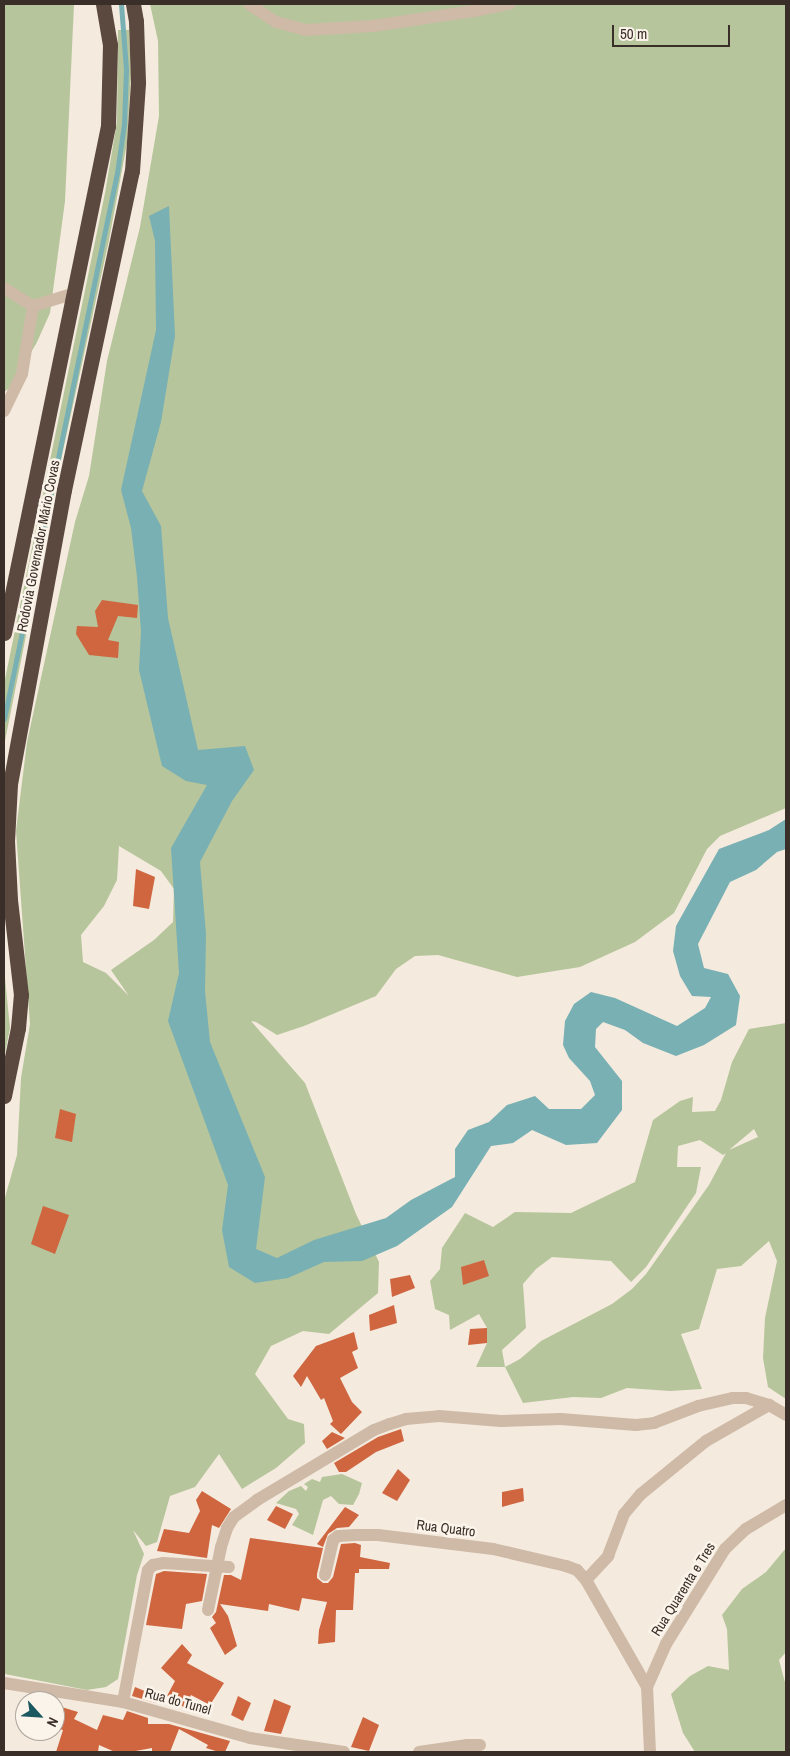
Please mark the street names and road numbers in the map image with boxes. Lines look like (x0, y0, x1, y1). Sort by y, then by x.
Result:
street label: Rodovia Governador Mário Covas (13, 459, 63, 633)
street label: Rua Quatro (416, 1516, 476, 1540)
street label: Rua Quarenta e Tres (647, 1539, 719, 1639)
street label: Rua do Tunel (143, 1684, 213, 1718)

